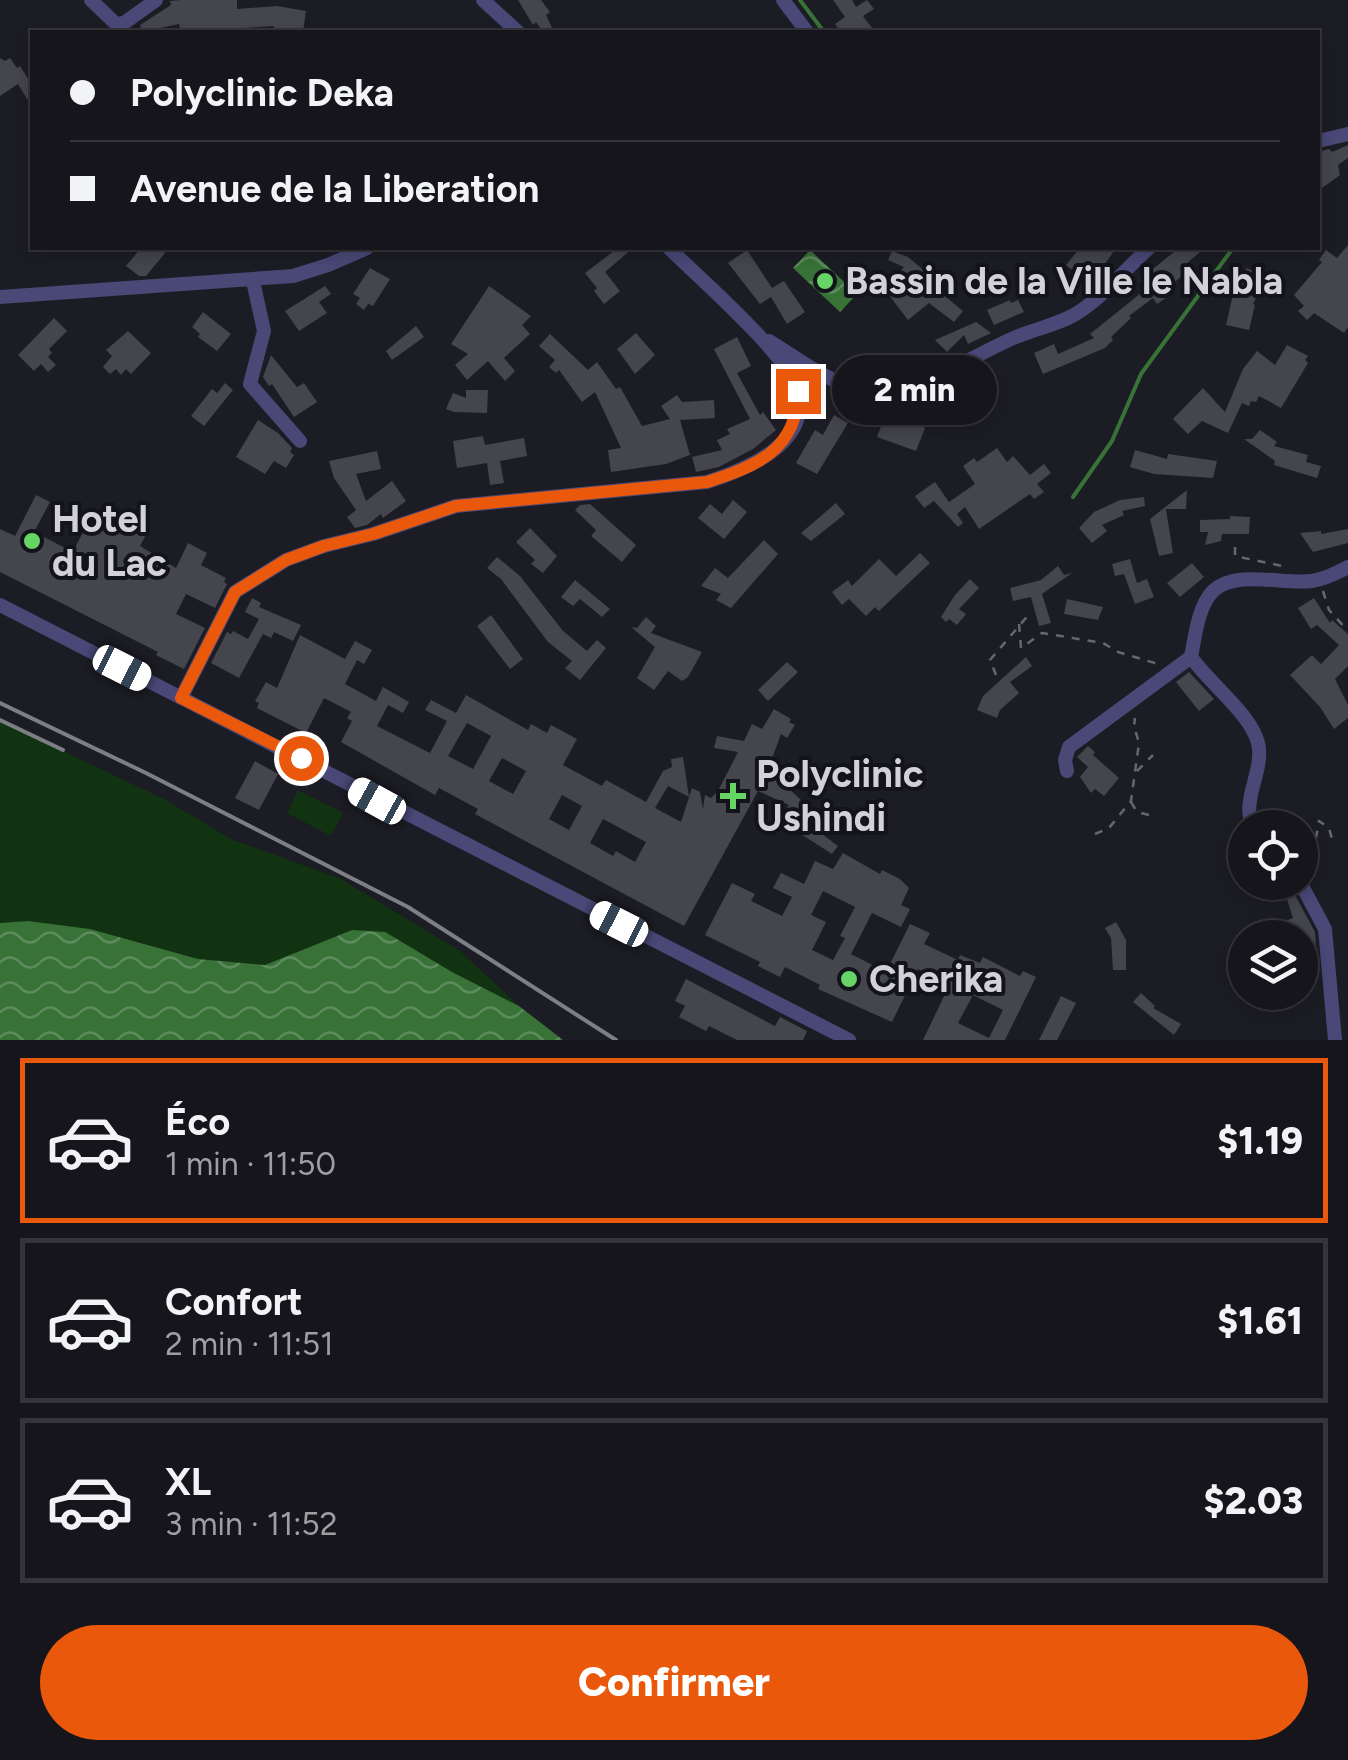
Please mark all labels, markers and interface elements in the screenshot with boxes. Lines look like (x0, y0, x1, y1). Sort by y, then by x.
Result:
text: Polyclinic Deka (130, 70, 394, 116)
text: Avenue de la Liberation (130, 166, 539, 212)
place label: Bassin de la Ville le Nabla (845, 258, 1283, 304)
marker: Bassin de la Ville le Nabla (814, 270, 836, 292)
callout: 2 min (833, 356, 998, 426)
route end (776, 369, 821, 414)
text: 2 min (874, 371, 955, 409)
place label: Hotel du Lac (52, 496, 167, 586)
marker: Hotel du Lac (21, 530, 43, 552)
car (88, 641, 156, 695)
route start (279, 736, 324, 781)
place label: Polyclinic Ushindi (756, 751, 924, 841)
car (343, 773, 411, 829)
marker: Polyclinic Ushindi (720, 783, 746, 809)
map controls (1228, 810, 1318, 1010)
button: locate (1228, 810, 1318, 900)
car (585, 897, 653, 951)
button: layers (1228, 920, 1318, 1010)
place label: Cherika (869, 956, 1003, 1002)
marker: Cherika (838, 968, 860, 990)
icon: car (45, 1096, 135, 1186)
text: Éco (165, 1099, 230, 1145)
text: $1.19 (1217, 1118, 1303, 1164)
text: 1 min · 11:50 (165, 1145, 336, 1183)
icon: car (45, 1276, 135, 1366)
text: Confort (165, 1279, 302, 1325)
text: $1.61 (1217, 1298, 1303, 1344)
text: 2 min · 11:51 (165, 1325, 333, 1363)
icon: car (45, 1456, 135, 1546)
text: XL (165, 1459, 211, 1505)
text: $2.03 (1204, 1478, 1303, 1524)
text: 3 min · 11:52 (165, 1505, 338, 1543)
button: Confirmer (40, 1625, 1308, 1740)

